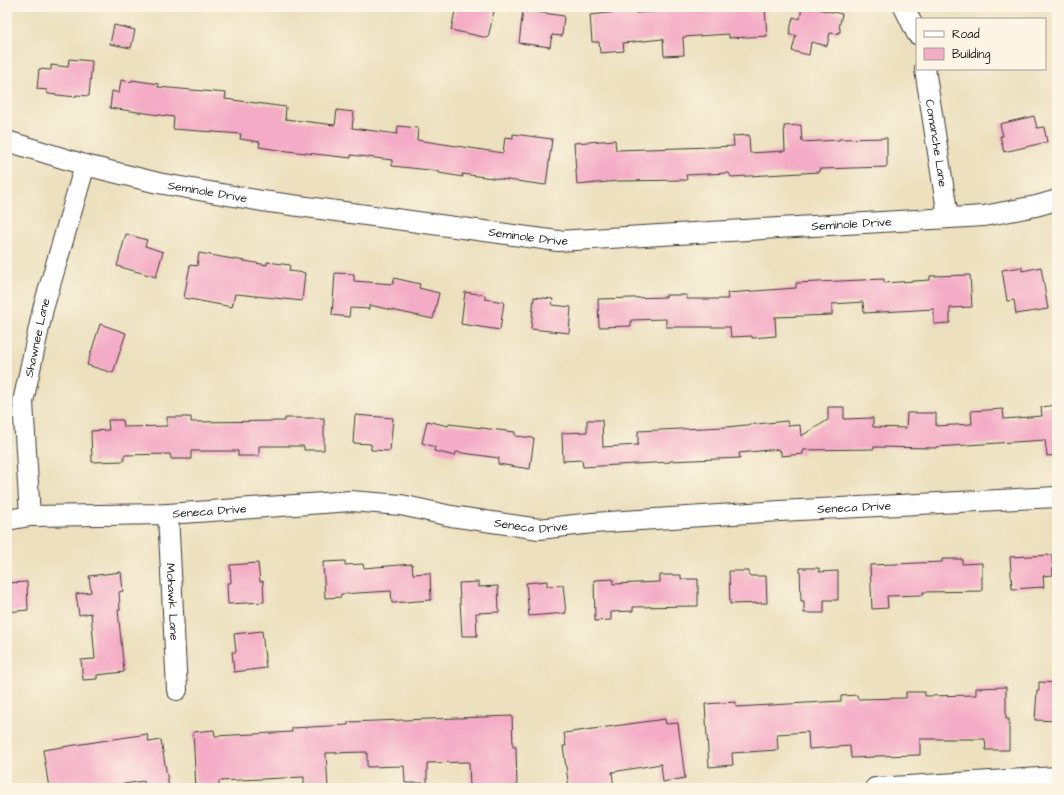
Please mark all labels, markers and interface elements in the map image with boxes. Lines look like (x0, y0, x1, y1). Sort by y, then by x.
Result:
legend (916, 18, 1046, 70)
text: Road (952, 26, 980, 43)
text: Building (952, 46, 990, 64)
street label: Comanche Lane (921, 98, 951, 189)
street label: Seminole Drive (166, 177, 249, 207)
street label: Seminole Drive (811, 213, 893, 235)
street label: Seminole Drive (487, 224, 569, 250)
street label: Shawnee Lane (21, 296, 55, 379)
street label: Seneca Drive (817, 497, 892, 518)
street label: Seneca Drive (172, 500, 248, 523)
street label: Seneca Drive (493, 514, 569, 538)
street label: Mohawk Lane (162, 563, 182, 642)

